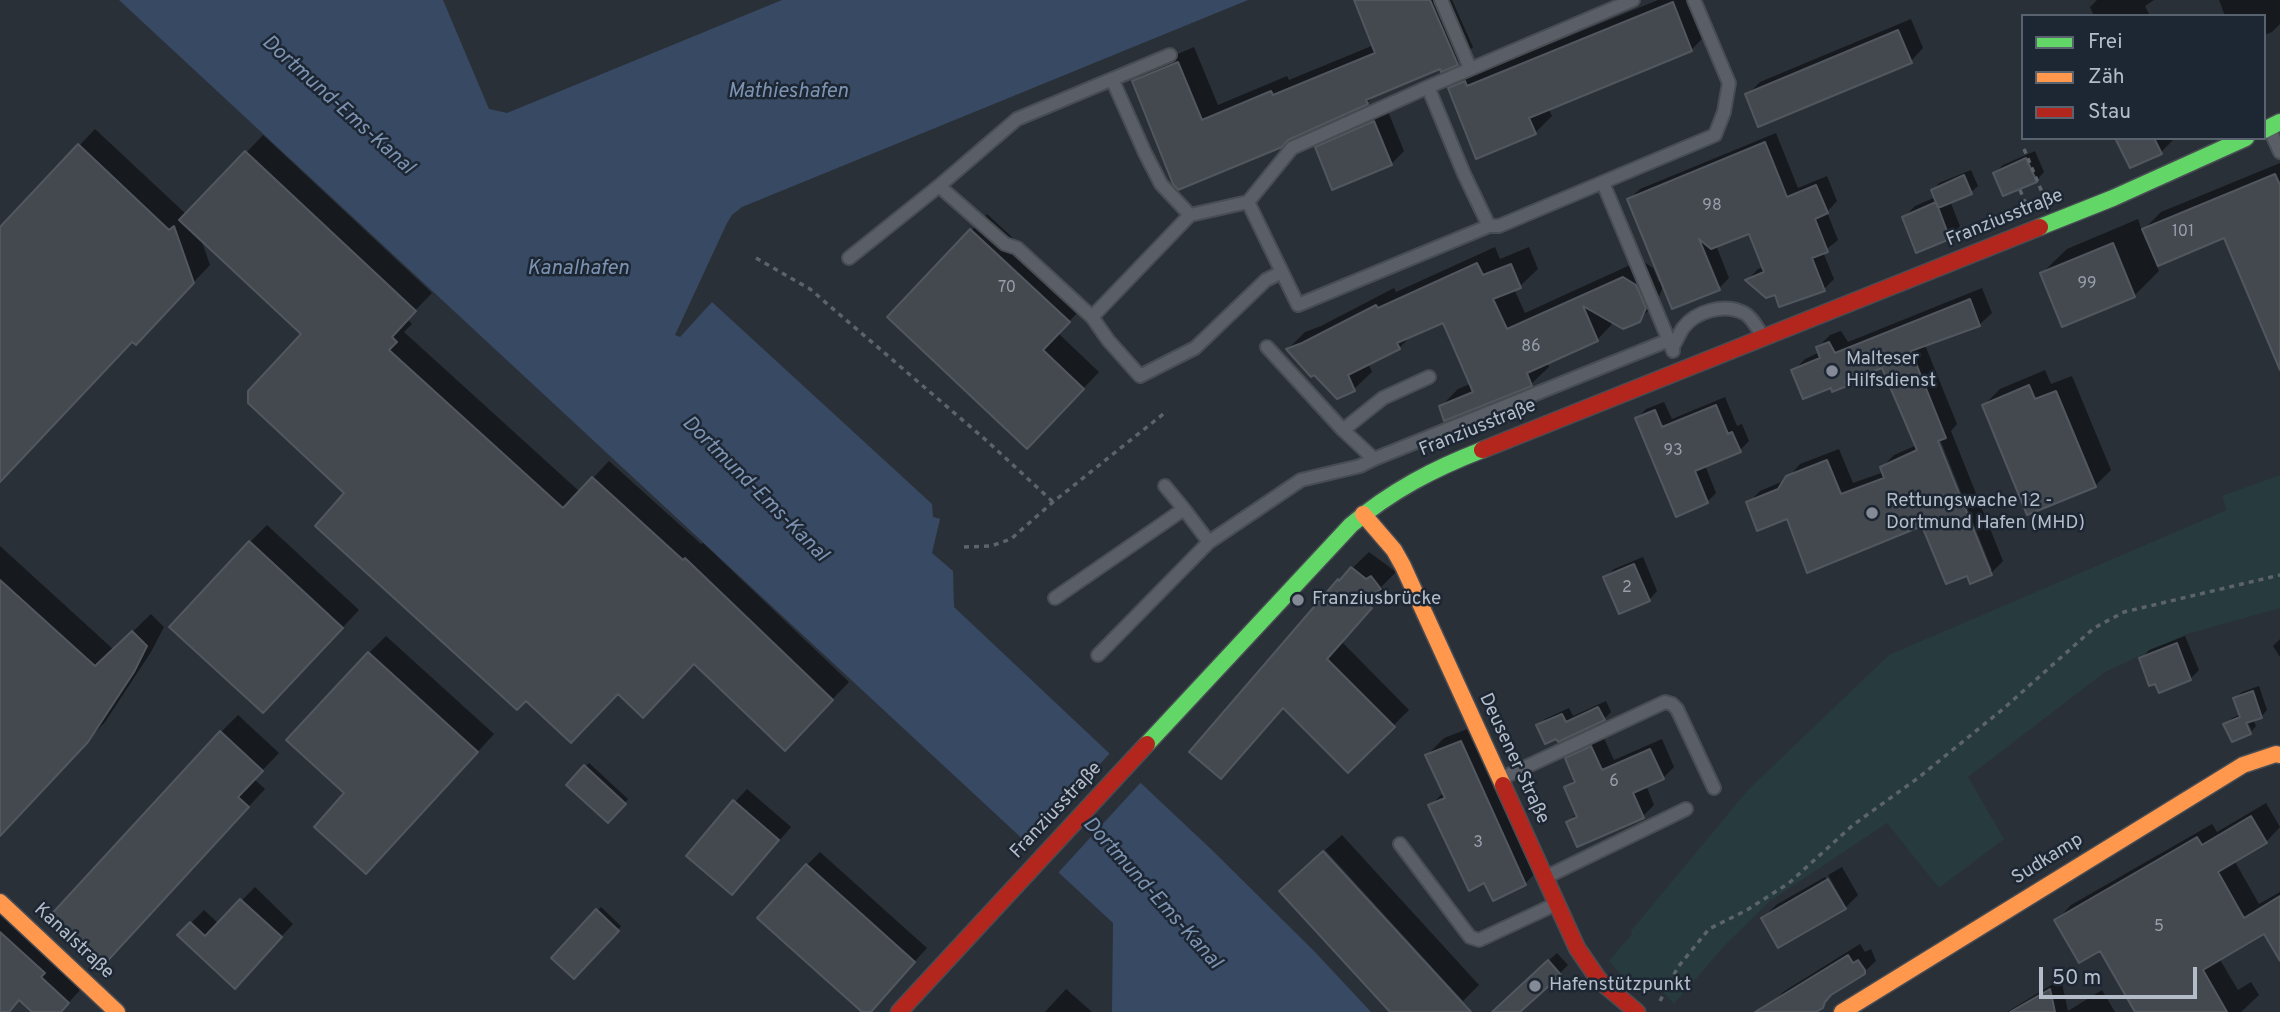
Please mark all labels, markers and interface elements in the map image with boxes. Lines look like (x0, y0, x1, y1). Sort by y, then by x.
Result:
legend (2021, 14, 2266, 140)
text: Frei (2088, 29, 2123, 56)
water label: Dortmund-Ems-Kanal (256, 31, 418, 181)
text: Zäh (2088, 64, 2125, 91)
water label: Mathieshafen (728, 80, 848, 106)
text: Stau (2088, 99, 2131, 126)
street label: Franziusstraße (1943, 185, 2067, 253)
house number: 98 (1702, 197, 1722, 217)
house number: 101 (2172, 223, 2194, 243)
water label: Kanalhafen (527, 257, 629, 283)
house number: 99 (2077, 275, 2097, 295)
house number: 70 (998, 279, 1016, 299)
house number: 86 (1521, 338, 1541, 358)
place label: Malteser Hilfsdienst (1846, 349, 1936, 393)
marker: Malteser Hilfsdienst (1824, 363, 1840, 379)
street label: Franziusstraße (1416, 395, 1540, 463)
water label: Dortmund-Ems-Kanal (676, 412, 832, 568)
house number: 93 (1663, 442, 1683, 462)
place label: Rettungswache 12 - Dortmund Hafen (MHD) (1886, 491, 2085, 535)
marker: Rettungswache 12 - Dortmund Hafen (MHD) (1864, 505, 1880, 521)
house number: 2 (1622, 579, 1632, 599)
place label: Franziusbrücke (1312, 589, 1441, 611)
marker: Franziusbrücke (1290, 592, 1306, 608)
street label: Deusener Straße (1473, 690, 1553, 828)
street label: Franziusstraße (1006, 758, 1108, 864)
house number: 6 (1609, 773, 1619, 793)
water label: Dortmund-Ems-Kanal (1076, 813, 1226, 975)
street label: Sudkamp (2008, 829, 2088, 891)
house number: 3 (1473, 834, 1483, 854)
street label: Kanalstraße (28, 899, 118, 985)
house number: 5 (2154, 918, 2164, 938)
scale bar (2042, 953, 2200, 997)
text: 50 m (2052, 965, 2101, 992)
place label: Hafenstützpunkt (1549, 975, 1691, 997)
marker: Hafenstützpunkt (1527, 978, 1543, 994)

